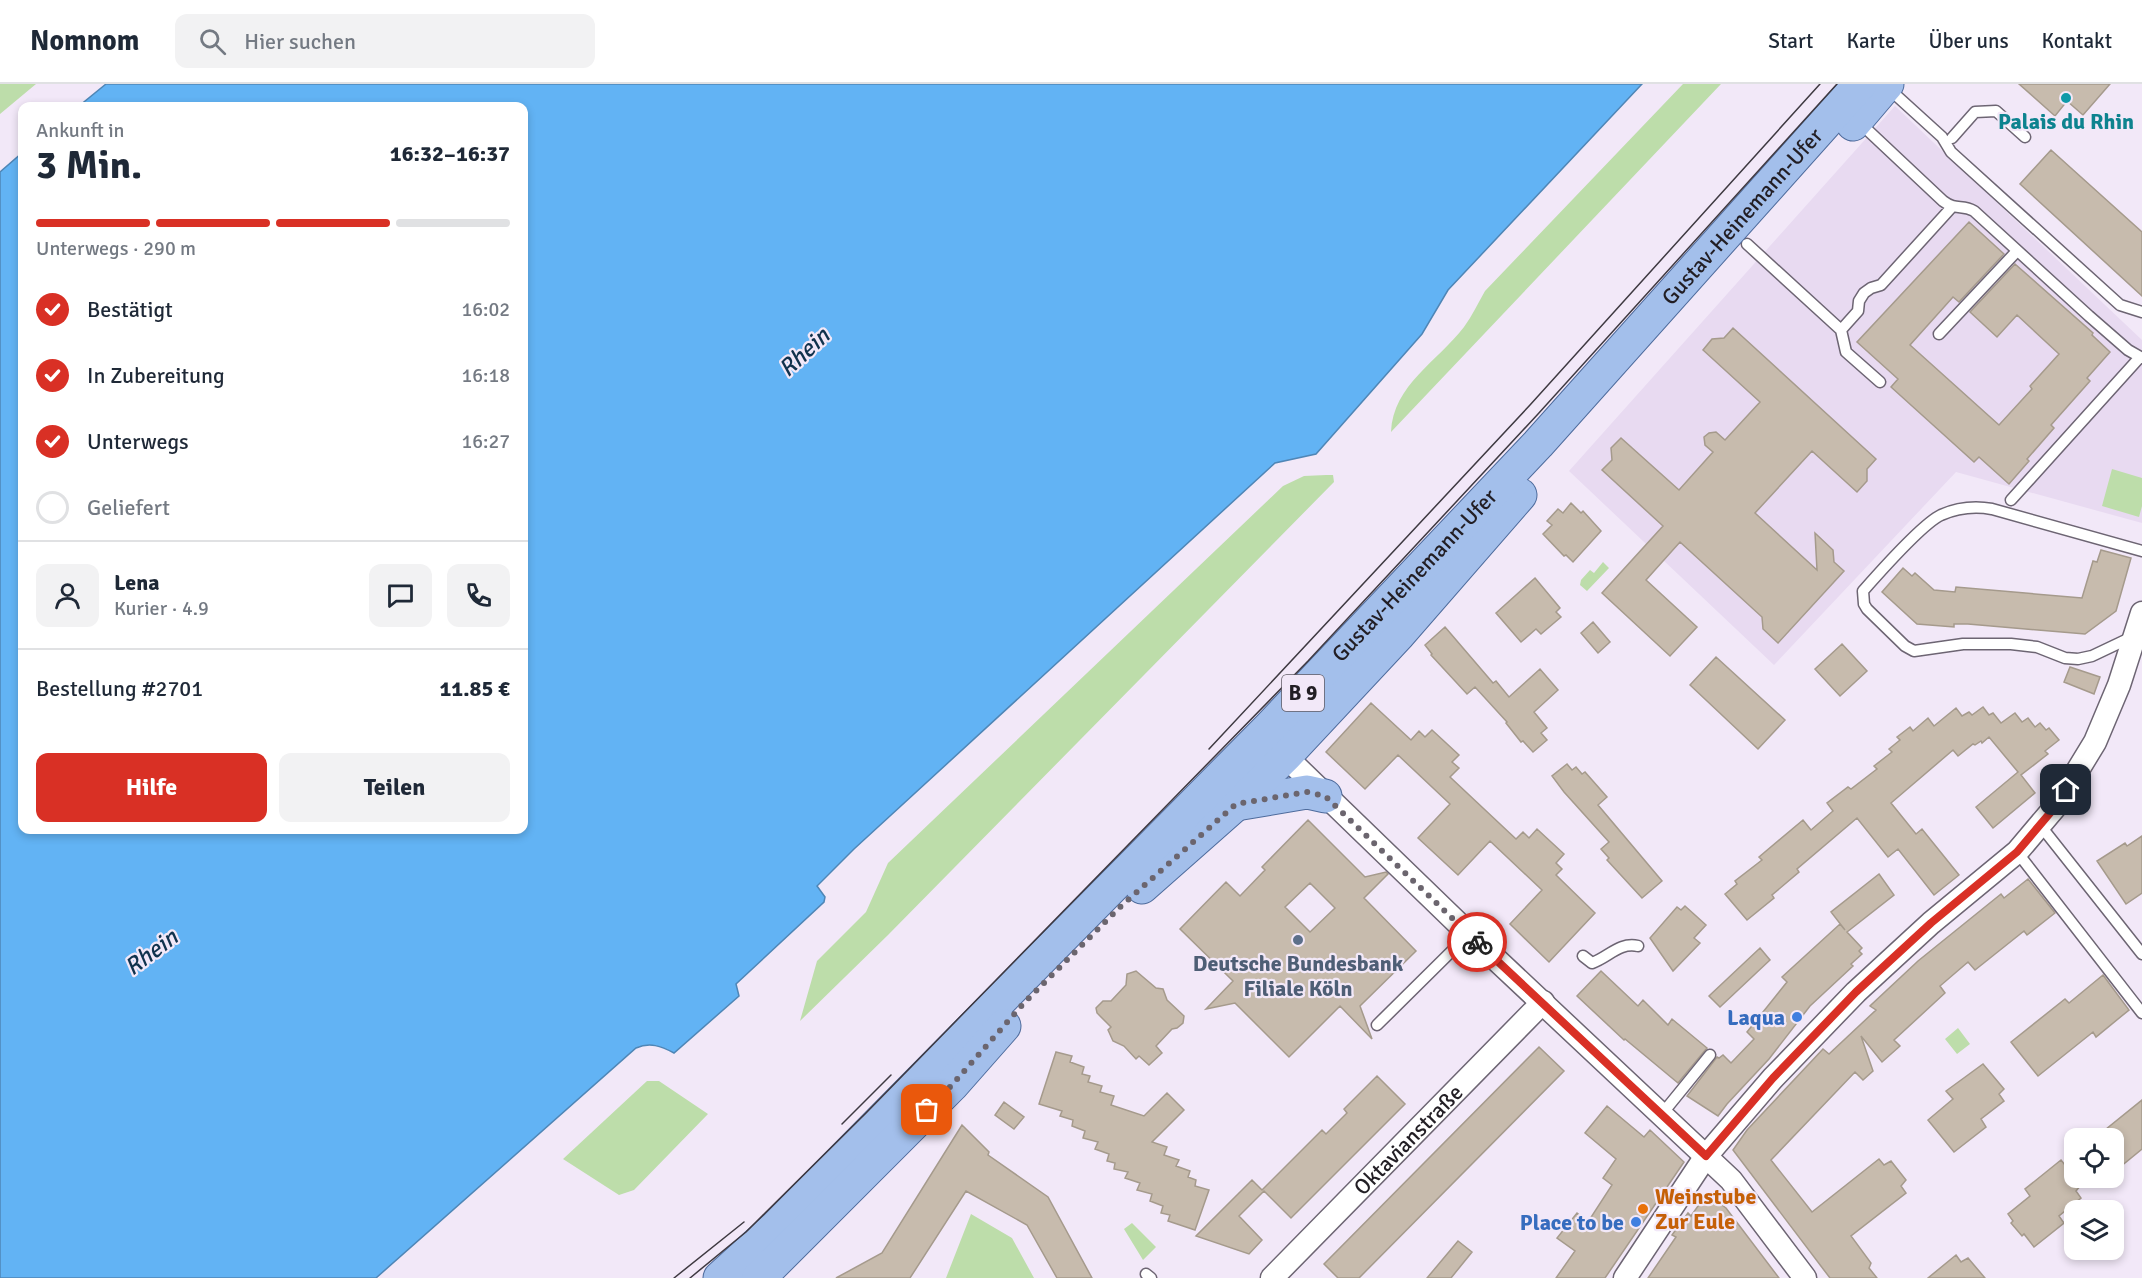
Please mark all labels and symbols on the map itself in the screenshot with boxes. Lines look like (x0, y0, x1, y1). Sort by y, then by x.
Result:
marker: Palais du Rhin (2059, 91, 2073, 105)
place label: Palais du Rhin (1998, 108, 2134, 135)
street label: Gustav-Heinemann-Ufer (1656, 122, 1828, 310)
water label: Rhein (772, 320, 836, 383)
street label: Gustav-Heinemann-Ufer (1326, 483, 1502, 667)
road number: B 9 (1282, 675, 1324, 711)
pin (2040, 764, 2091, 815)
courier (1447, 912, 1507, 972)
water label: Rhein (118, 922, 184, 982)
marker: Deutsche Bundesbank Filiale Köln (1291, 933, 1305, 947)
place label: Deutsche Bundesbank Filiale Köln (1193, 950, 1404, 1002)
place label: Laqua (1727, 1004, 1785, 1031)
marker: Laqua (1790, 1010, 1804, 1024)
street label: Oktavianstraße (1348, 1079, 1468, 1200)
pin (901, 1084, 952, 1135)
place label: Weinstube Zur Eule (1655, 1183, 1756, 1235)
marker: Weinstube Zur Eule (1636, 1202, 1650, 1216)
place label: Place to be (1520, 1209, 1624, 1236)
marker: Place to be (1629, 1215, 1643, 1229)

